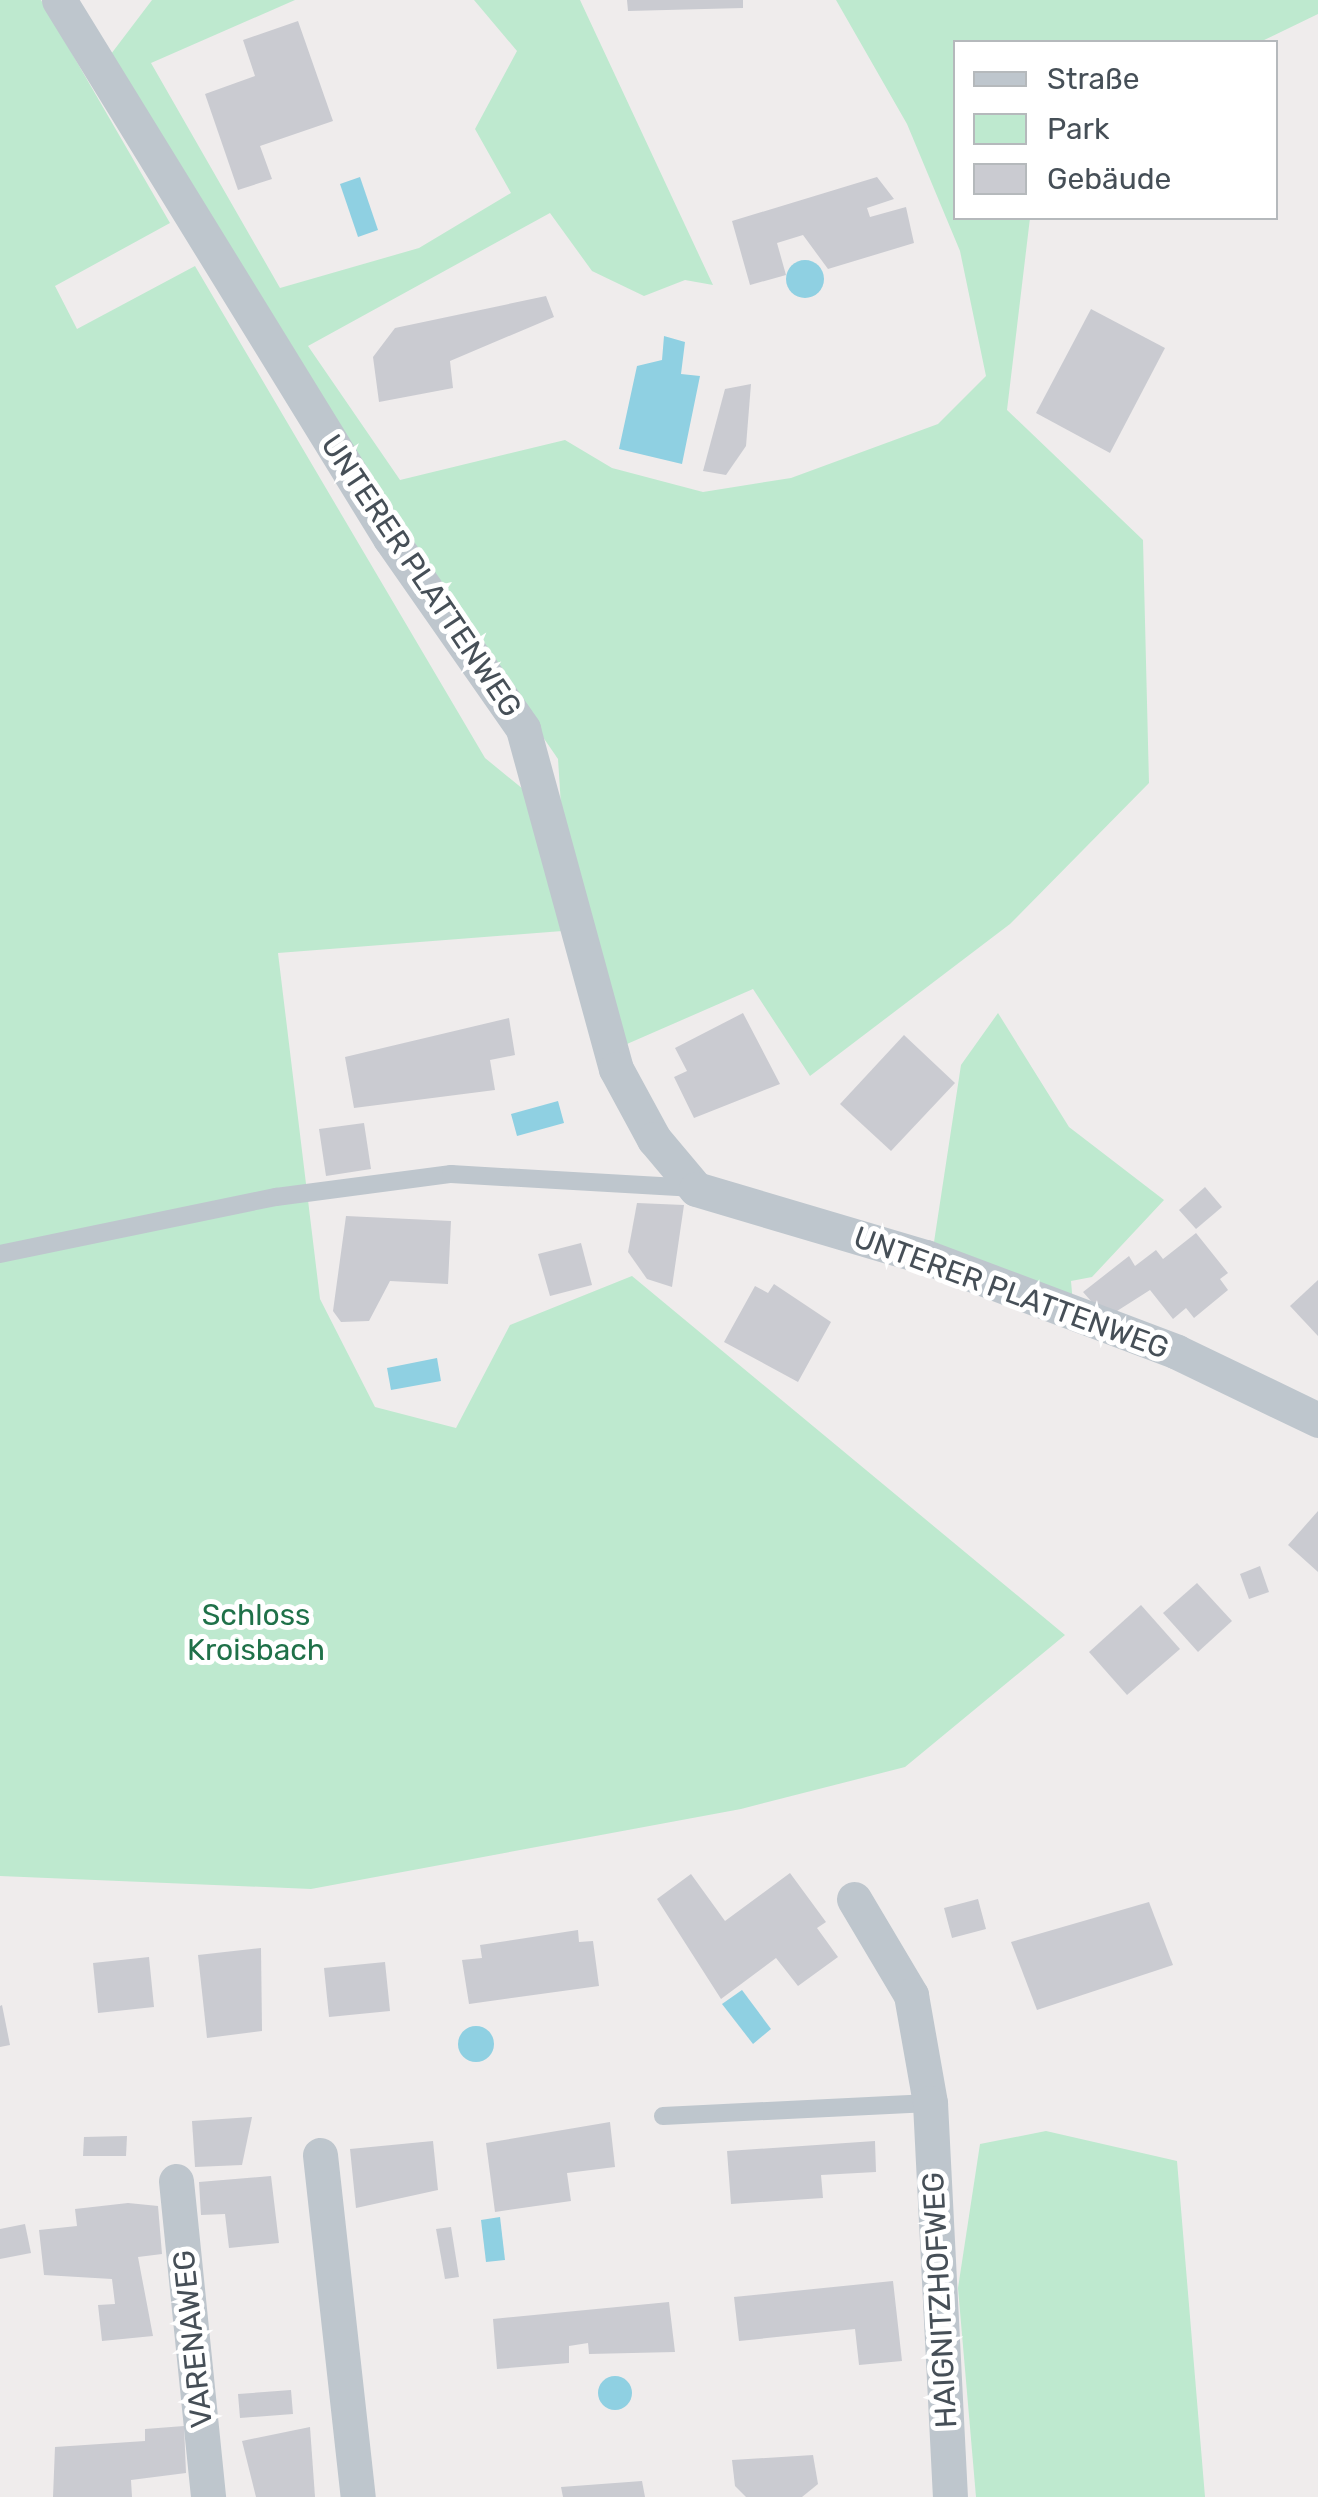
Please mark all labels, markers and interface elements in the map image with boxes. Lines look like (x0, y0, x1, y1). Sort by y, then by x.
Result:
legend (953, 40, 1278, 220)
text: Straße (1047, 61, 1140, 97)
text: Park (1047, 111, 1109, 147)
text: Gebäude (1047, 161, 1171, 197)
street label: UNTERER PLATTENWEG (313, 428, 529, 724)
street label: UNTERER PLATTENWEG (849, 1219, 1173, 1367)
park label: Schloss Kroisbach (187, 1597, 325, 1668)
street label: HAIGNITZHOFWEG (915, 2171, 965, 2429)
street label: VARENAWEG (166, 2248, 220, 2430)

